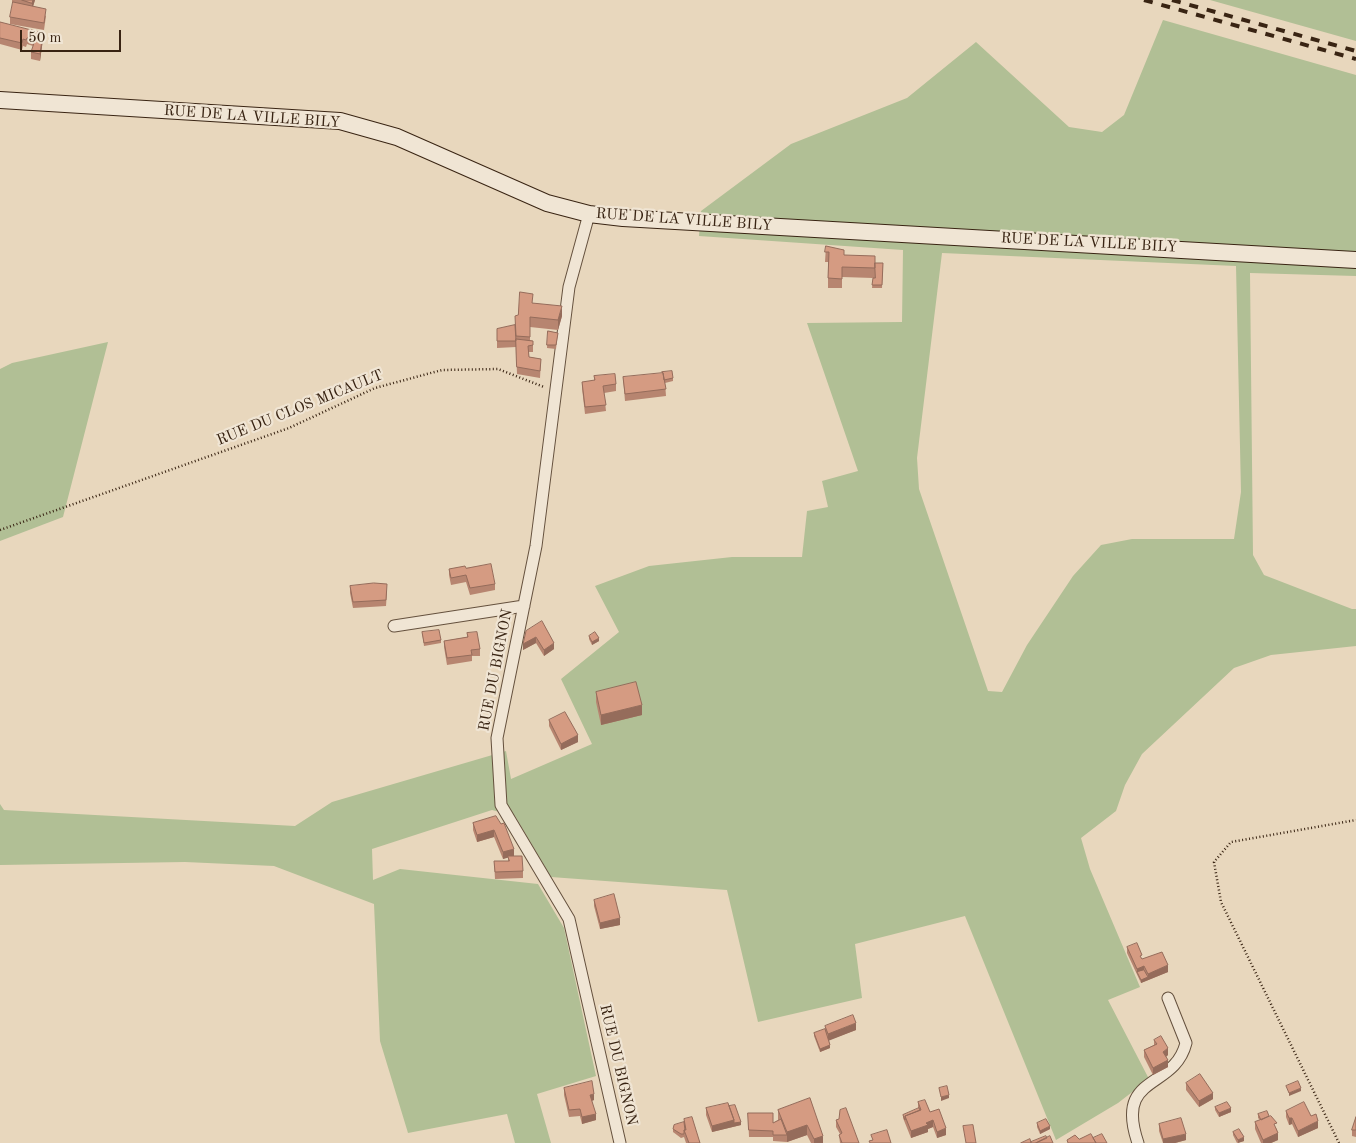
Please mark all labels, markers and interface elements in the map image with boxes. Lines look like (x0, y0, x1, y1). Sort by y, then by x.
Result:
scale bar (22, 20, 124, 52)
text: 50 m (28, 31, 62, 46)
street label: RUE DE LA VILLE BILY (163, 102, 341, 132)
street label: RUE DE LA VILLE BILY (595, 205, 773, 235)
street label: RUE DE LA VILLE BILY (1000, 229, 1178, 257)
street label: RUE DU CLOS MICAULT (214, 366, 386, 450)
street label: RUE DU BIGNON (475, 607, 517, 733)
street label: RUE DU BIGNON (595, 1003, 641, 1127)

